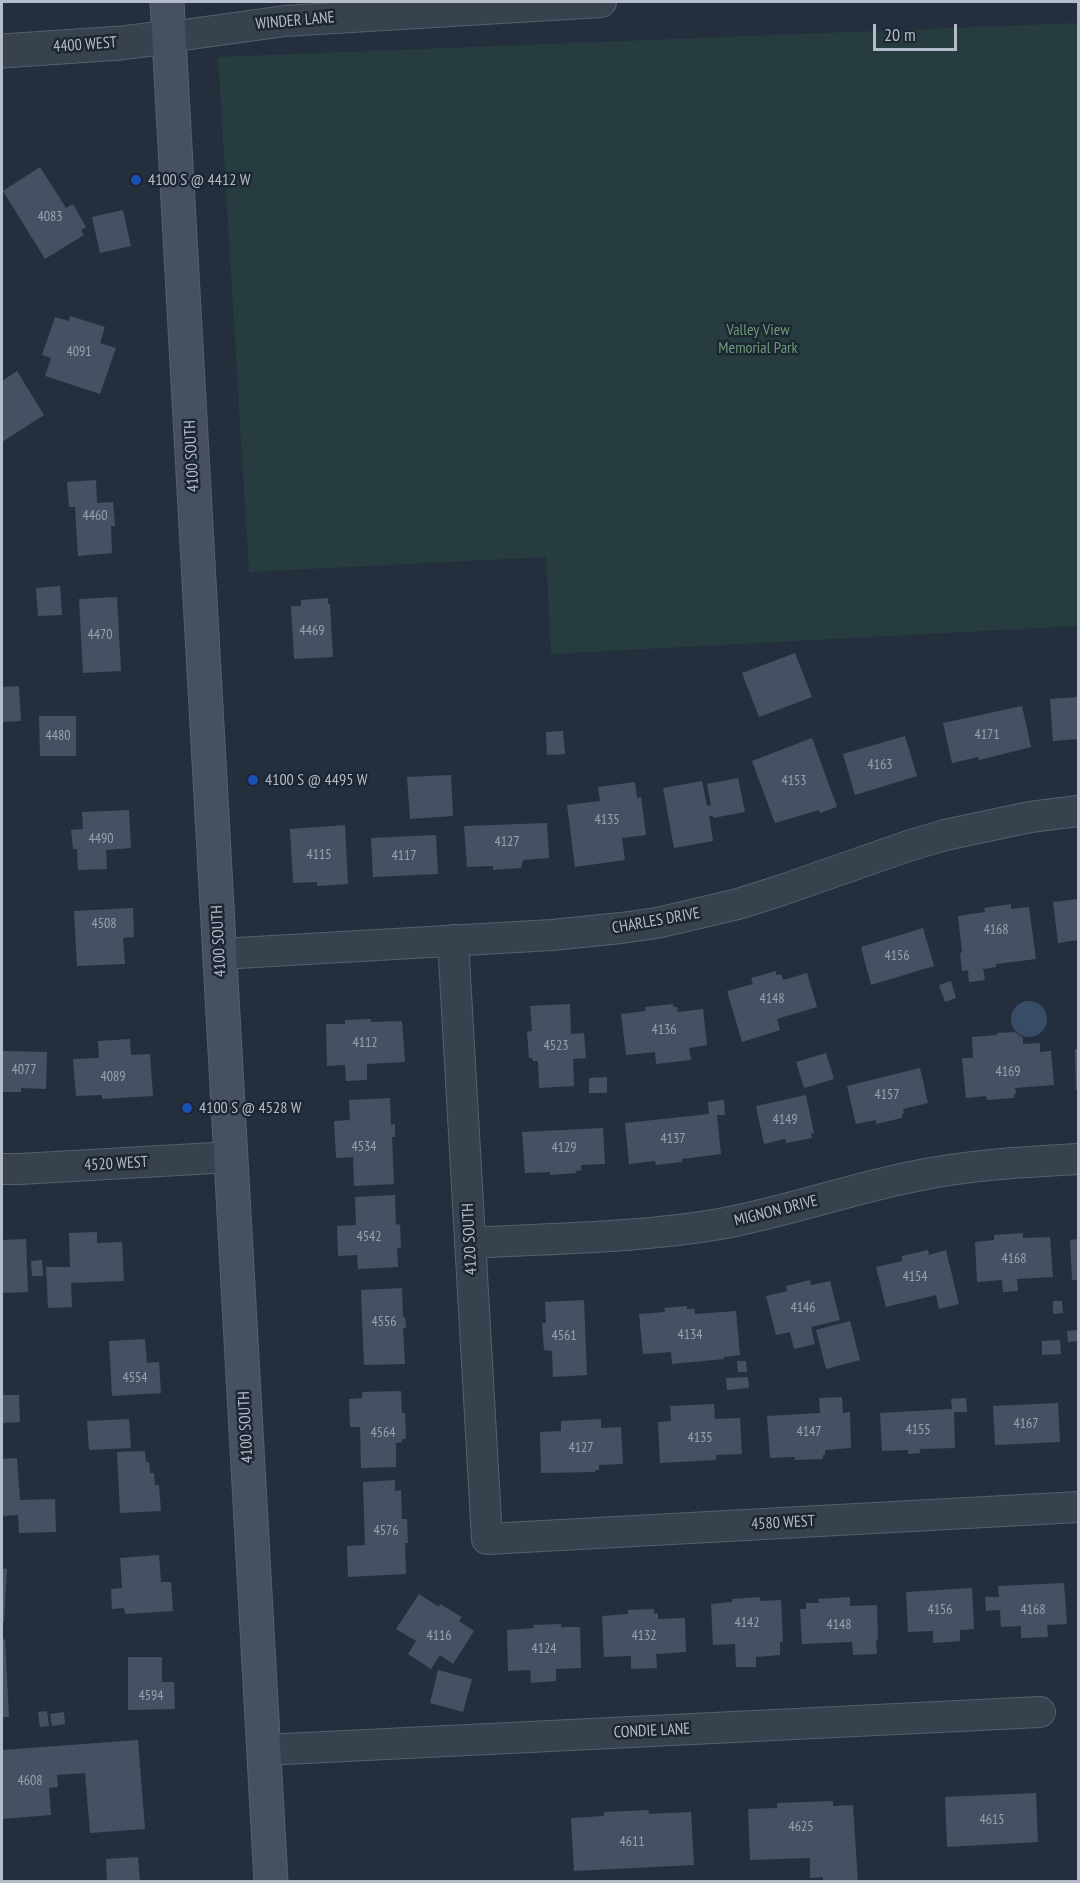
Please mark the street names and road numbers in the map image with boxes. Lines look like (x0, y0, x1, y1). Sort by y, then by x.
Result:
street label: WINDER LANE (255, 8, 335, 34)
street label: 4400 WEST (53, 33, 117, 57)
street label: 4100 SOUTH (181, 420, 203, 492)
street label: CHARLES DRIVE (611, 904, 701, 938)
street label: 4100 SOUTH (208, 905, 230, 977)
street label: 4520 WEST (84, 1153, 148, 1175)
street label: MIGNON DRIVE (732, 1191, 820, 1231)
street label: 4120 SOUTH (459, 1203, 481, 1275)
street label: 4100 SOUTH (235, 1391, 257, 1463)
street label: 4580 WEST (751, 1512, 815, 1534)
street label: CONDIE LANE (613, 1719, 691, 1743)

